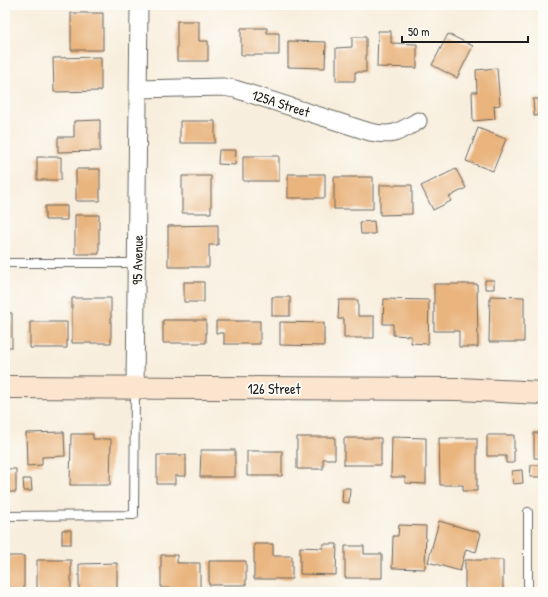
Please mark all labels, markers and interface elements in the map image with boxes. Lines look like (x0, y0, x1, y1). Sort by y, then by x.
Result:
scale bar (402, 18, 528, 44)
text: 50 m (408, 23, 429, 40)
street label: 125A Street (249, 85, 313, 121)
street label: 95 Avenue (127, 235, 147, 285)
street label: 126 Street (247, 379, 301, 398)

